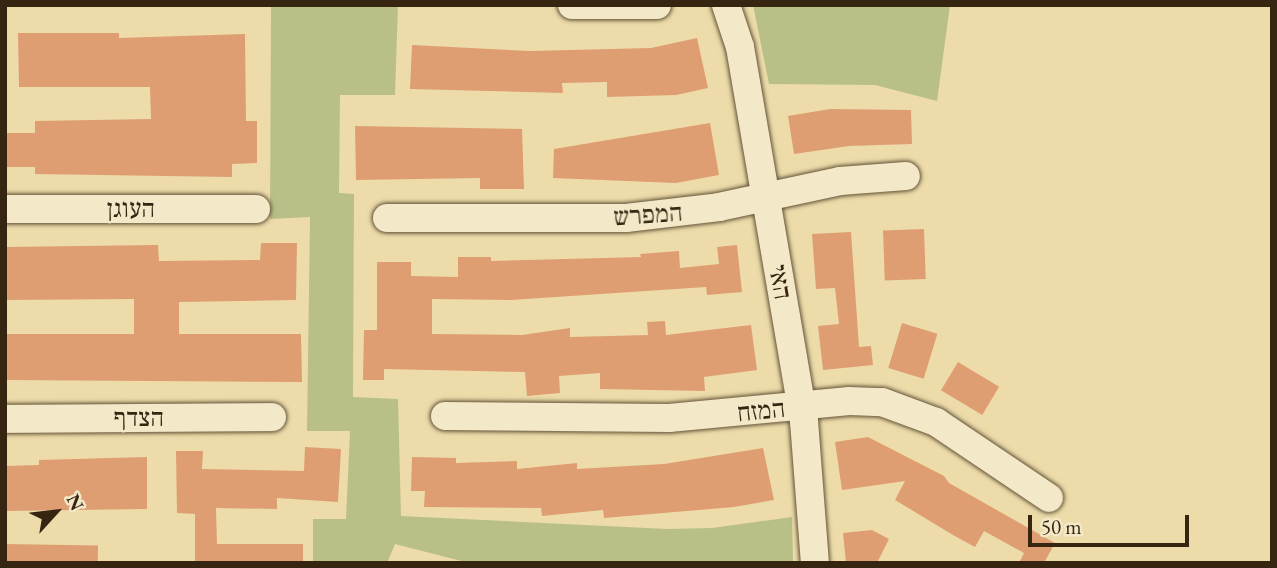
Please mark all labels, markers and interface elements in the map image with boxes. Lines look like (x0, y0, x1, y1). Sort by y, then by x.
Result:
street label: העוגן (107, 193, 155, 225)
street label: המפרש (612, 197, 684, 233)
street label: האי (762, 262, 798, 302)
street label: המזח (735, 393, 787, 429)
street label: הצדף (114, 402, 164, 434)
north arrow (21, 477, 91, 547)
text: N (61, 490, 90, 515)
scale bar (1032, 502, 1193, 546)
text: 50 m (1041, 513, 1082, 540)

